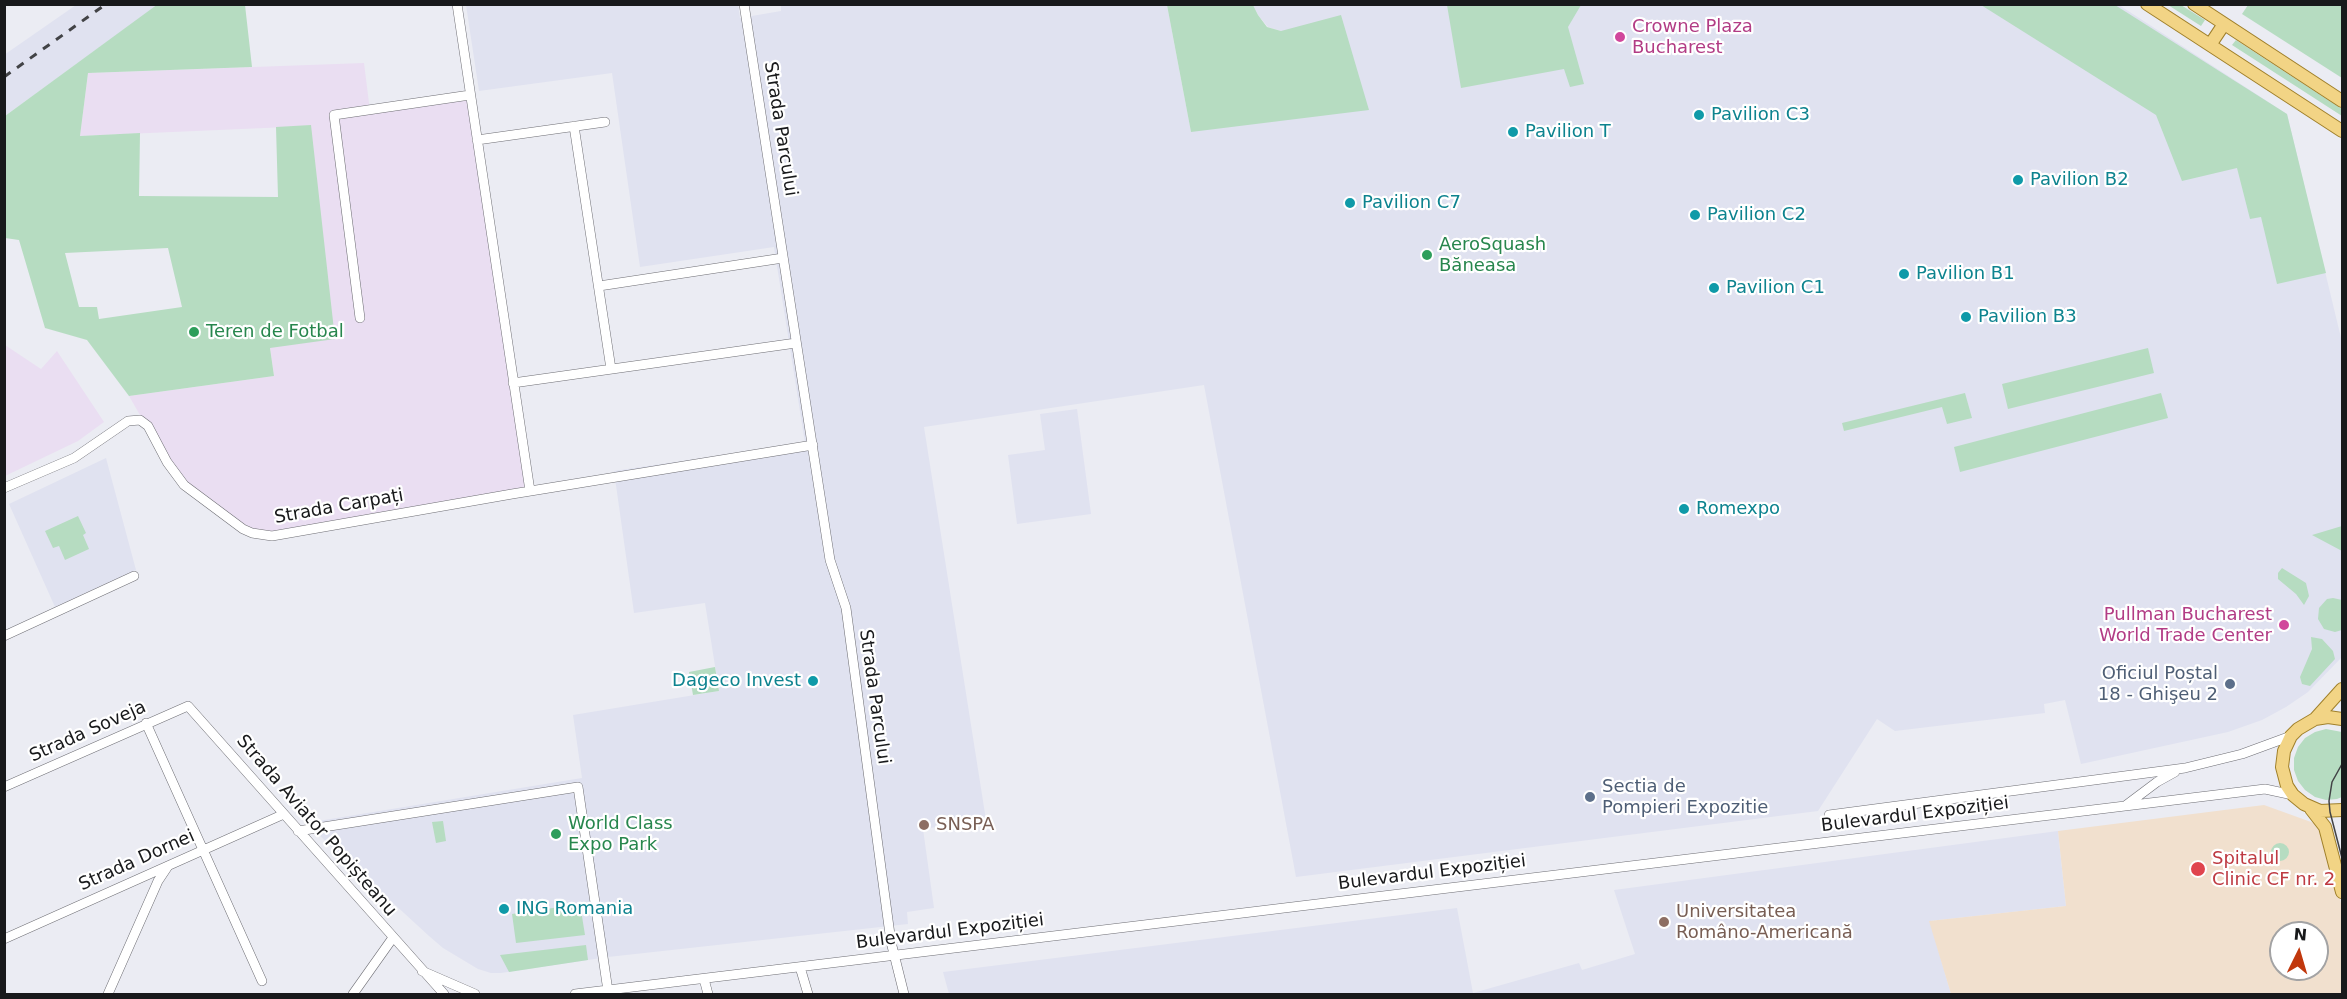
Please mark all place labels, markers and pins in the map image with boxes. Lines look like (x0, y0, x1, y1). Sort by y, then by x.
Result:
place label: Crowne Plaza Bucharest (1632, 16, 1753, 58)
marker: Crowne Plaza Bucharest (1613, 30, 1627, 44)
place label: Pavilion C3 (1711, 104, 1810, 126)
marker: Pavilion C3 (1692, 108, 1706, 122)
place label: Pavilion T (1525, 121, 1611, 143)
marker: Pavilion T (1506, 125, 1520, 139)
place label: Pavilion B2 (2030, 169, 2129, 191)
marker: Pavilion B2 (2011, 173, 2025, 187)
place label: Pavilion C7 (1362, 192, 1461, 214)
marker: Pavilion C7 (1343, 196, 1357, 210)
place label: Pavilion C2 (1707, 204, 1806, 226)
marker: Pavilion C2 (1688, 208, 1702, 222)
place label: AeroSquash Băneasa (1439, 234, 1546, 276)
marker: AeroSquash Băneasa (1420, 248, 1434, 262)
place label: Pavilion B1 (1916, 263, 2015, 285)
marker: Pavilion B1 (1897, 267, 1911, 281)
place label: Pavilion C1 (1726, 277, 1825, 299)
marker: Pavilion C1 (1707, 281, 1721, 295)
place label: Pavilion B3 (1978, 306, 2077, 328)
marker: Pavilion B3 (1959, 310, 1973, 324)
place label: Teren de Fotbal (206, 321, 344, 343)
marker: Teren de Fotbal (187, 325, 201, 339)
place label: Romexpo (1696, 498, 1780, 520)
marker: Romexpo (1677, 502, 1691, 516)
place label: Pullman Bucharest World Trade Center (2099, 604, 2272, 646)
marker: Pullman Bucharest World Trade Center (2277, 618, 2291, 632)
place label: Oficiul Poștal 18 - Ghişeu 2 (2098, 663, 2218, 706)
place label: Dageco Invest (672, 670, 801, 692)
marker: Dageco Invest (806, 674, 820, 688)
marker: Oficiul Poștal 18 - Ghişeu 2 (2223, 677, 2237, 691)
place label: Sectia de Pompieri Expozitie (1602, 776, 1768, 818)
marker: Sectia de Pompieri Expozitie (1583, 790, 1597, 804)
place label: World Class Expo Park (568, 813, 673, 856)
place label: SNSPA (936, 814, 994, 836)
marker: SNSPA (917, 818, 931, 832)
marker: World Class Expo Park (549, 827, 563, 841)
place label: Spitalul Clinic CF nr. 2 (2212, 848, 2335, 890)
marker: Spitalul Clinic CF nr. 2 (2189, 860, 2207, 878)
place label: ING Romania (516, 898, 633, 920)
place label: Universitatea Româno-Americană (1676, 901, 1853, 944)
marker: ING Romania (497, 902, 511, 916)
marker: Universitatea Româno-Americană (1657, 915, 1671, 929)

